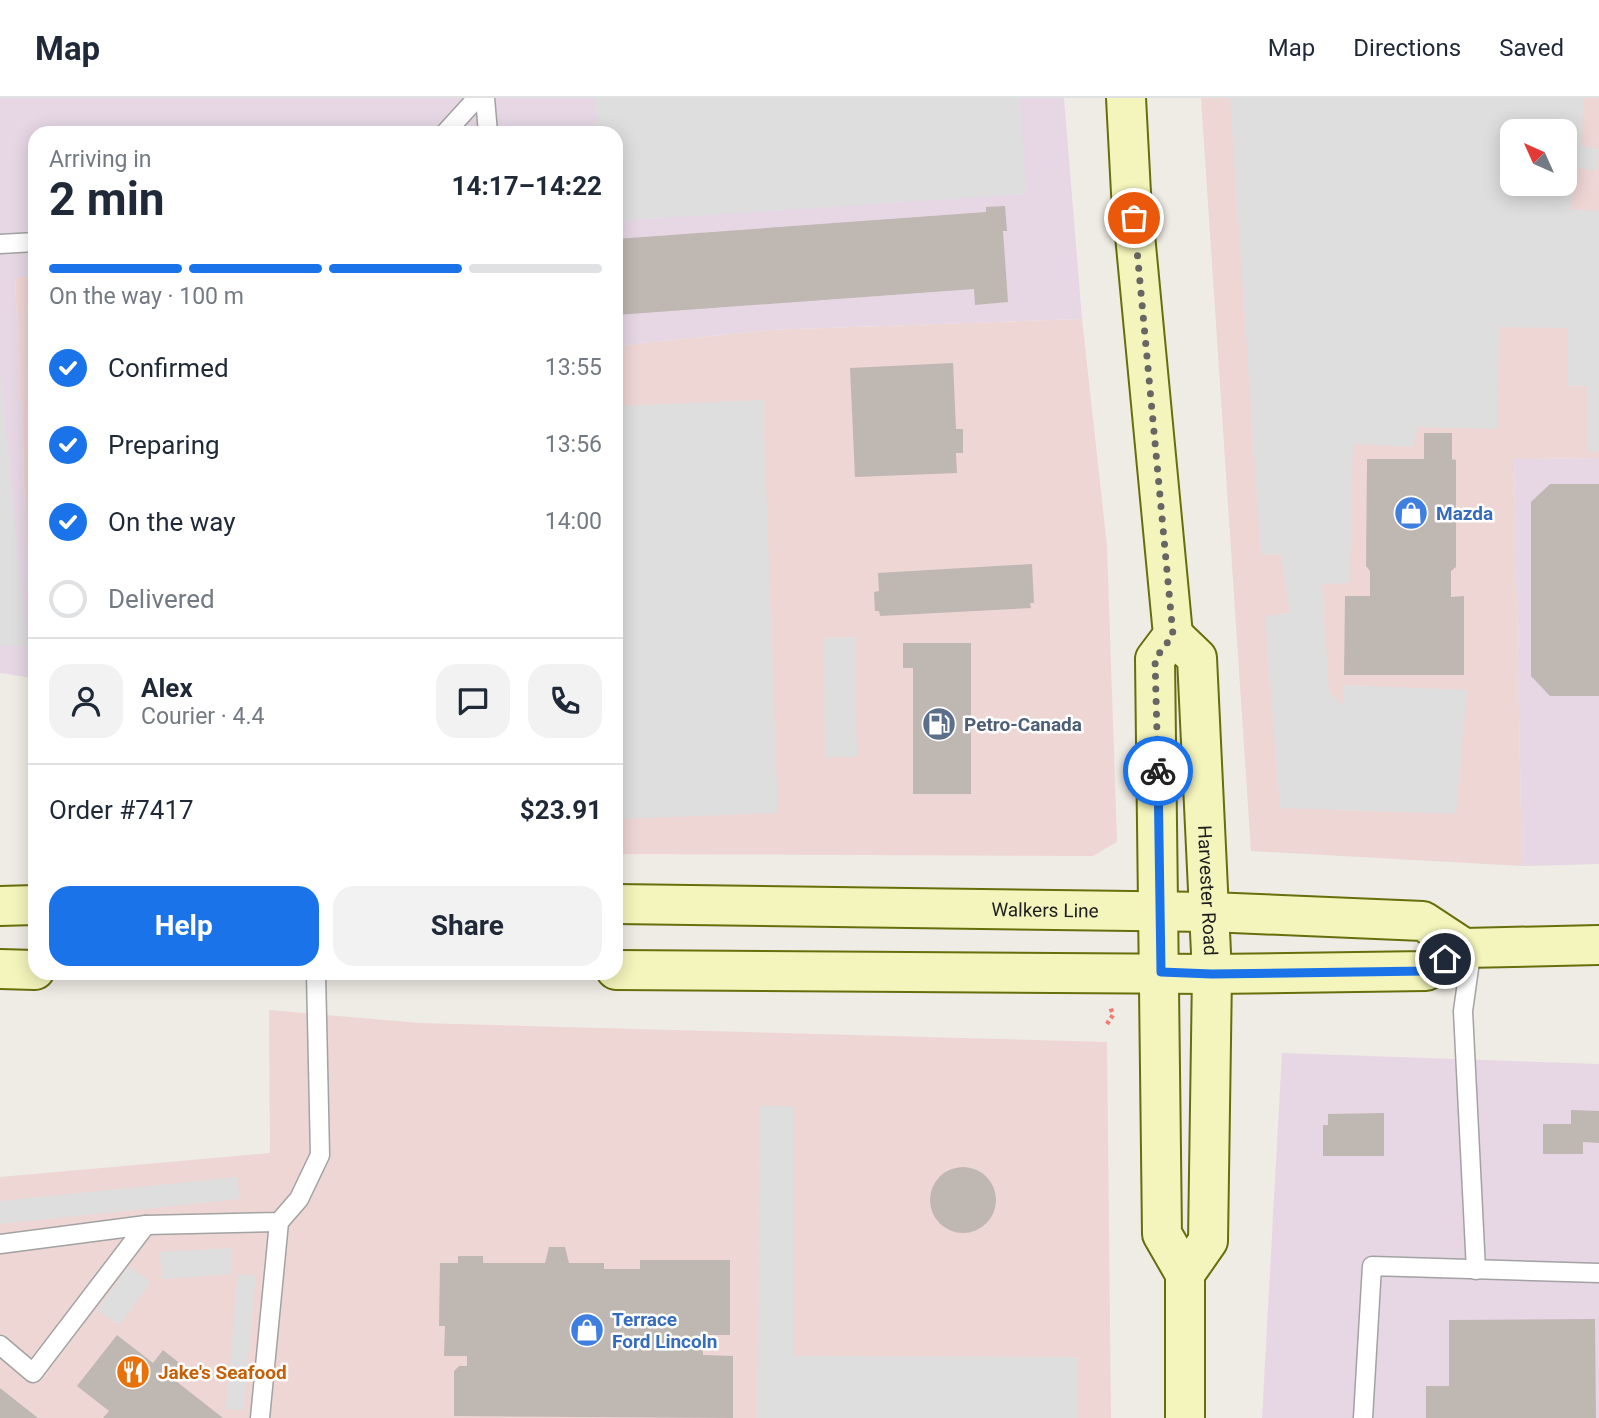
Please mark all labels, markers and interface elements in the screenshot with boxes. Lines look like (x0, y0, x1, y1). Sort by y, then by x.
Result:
text: Map (35, 29, 100, 68)
text: Map (1268, 34, 1315, 62)
text: Directions (1353, 34, 1461, 62)
text: Saved (1499, 34, 1564, 62)
north arrow (1500, 119, 1577, 196)
map controls (1500, 119, 1577, 196)
text: Arriving in (49, 146, 152, 173)
text: 14:17–14:22 (452, 171, 602, 201)
text: 2 min (49, 172, 165, 226)
pin (1104, 188, 1164, 248)
icon: bag (1115, 199, 1153, 237)
text: On the way · 100 m (49, 283, 244, 310)
icon: check (49, 349, 87, 387)
text: Confirmed (108, 353, 229, 383)
text: 13:55 (545, 354, 602, 381)
icon: check (49, 426, 87, 464)
text: Preparing (108, 430, 220, 460)
text: 13:56 (545, 431, 602, 458)
shop icon: Mazda (1392, 494, 1430, 532)
place label: Mazda (1436, 502, 1493, 525)
icon: check (49, 503, 87, 541)
text: On the way (108, 507, 236, 537)
text: 14:00 (545, 508, 602, 535)
text: Delivered (108, 584, 215, 614)
button: person (49, 664, 123, 738)
button: chat (436, 664, 510, 738)
button: phone (528, 664, 602, 738)
text: Alex (141, 673, 193, 703)
text: Courier · 4.4 (141, 703, 264, 730)
fuel station icon: Petro-Canada (920, 705, 958, 743)
place label: Petro-Canada (964, 713, 1082, 736)
courier (1123, 736, 1193, 806)
icon: bike (1139, 752, 1177, 790)
text: Order #7417 (49, 795, 194, 825)
text: $23.91 (520, 795, 602, 825)
street label: Harvester Road (1193, 825, 1222, 956)
button: Help (49, 886, 319, 966)
button: Share (333, 886, 602, 966)
street label: Walkers Line (991, 898, 1099, 922)
pin (1415, 929, 1475, 989)
icon: home (1426, 940, 1464, 978)
place label: Terrace Ford Lincoln (612, 1308, 717, 1353)
shop icon: Terrace Ford Lincoln (568, 1311, 606, 1349)
restaurant icon: Jake's Seafood (114, 1353, 152, 1391)
place label: Jake's Seafood (158, 1361, 287, 1384)

